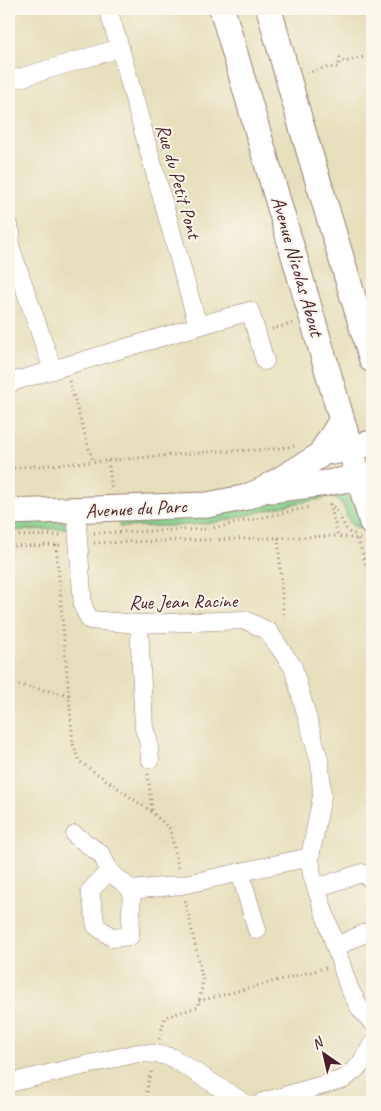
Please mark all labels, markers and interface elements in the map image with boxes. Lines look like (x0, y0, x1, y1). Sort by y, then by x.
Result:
street label: Rue du Petit Pont (150, 121, 207, 244)
street label: Avenue Nicolas About (266, 193, 330, 341)
street label: Avenue du Parc (85, 493, 188, 524)
street label: Rue Jean Racine (129, 588, 239, 615)
north arrow (298, 1028, 348, 1078)
text: N (309, 1033, 327, 1053)

